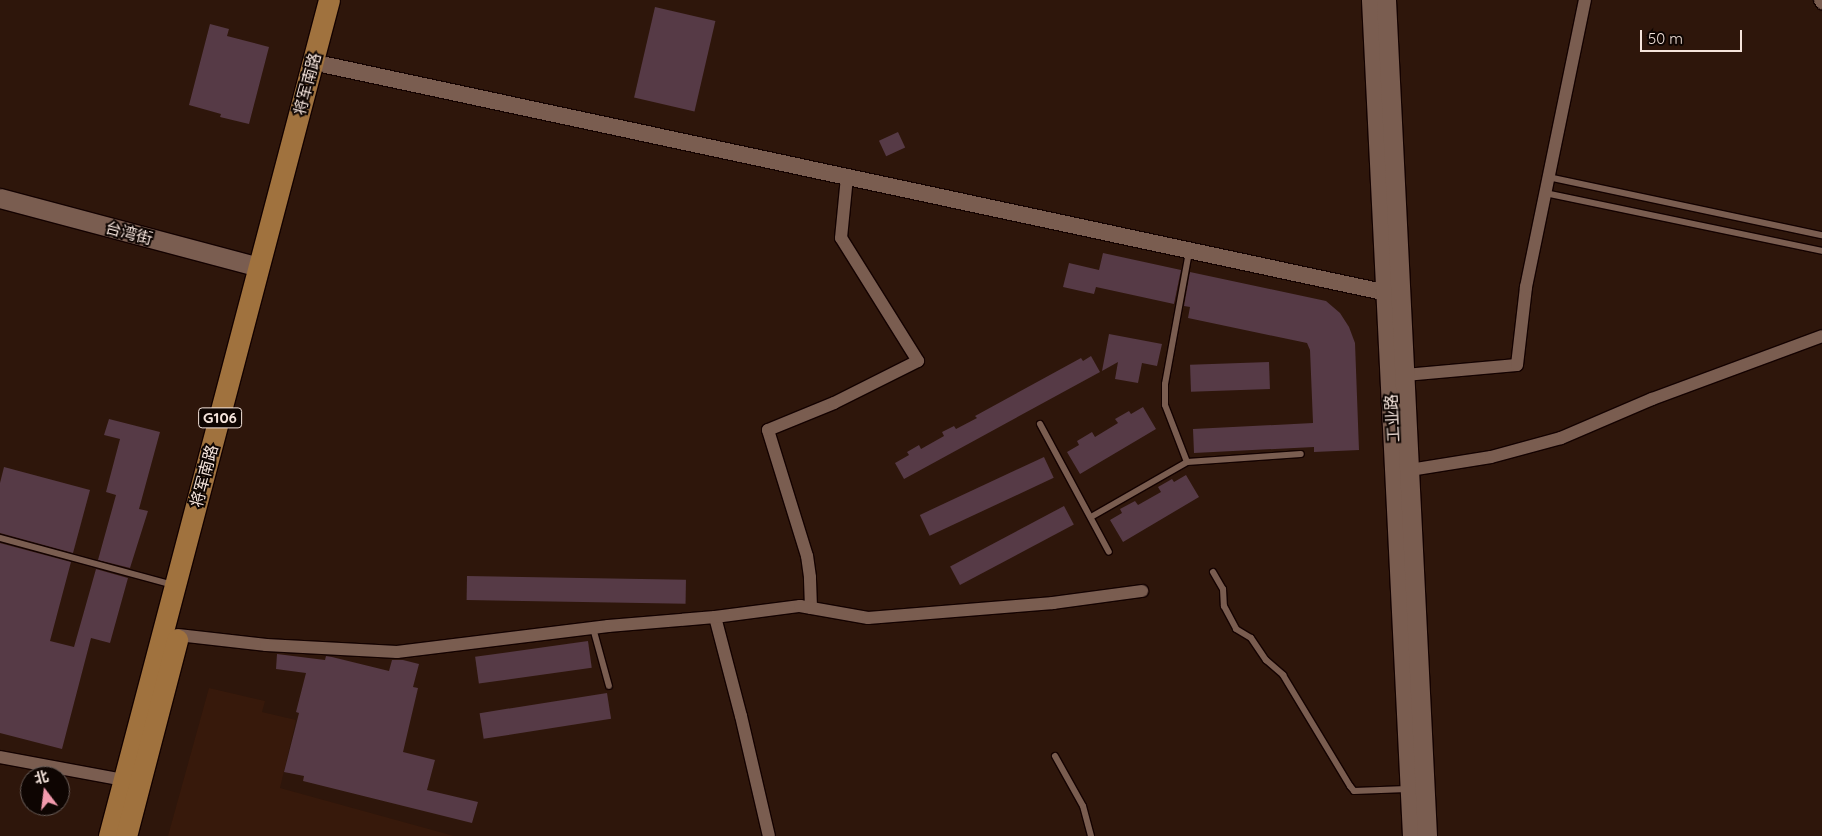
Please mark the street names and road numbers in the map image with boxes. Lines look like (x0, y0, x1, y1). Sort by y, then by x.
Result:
street label: 将军南路 (289, 51, 325, 117)
street label: 台湾街 (103, 218, 155, 248)
street label: 工业路 (1381, 394, 1403, 442)
road number: G106 (198, 406, 242, 430)
street label: 将军南路 (186, 443, 222, 509)

